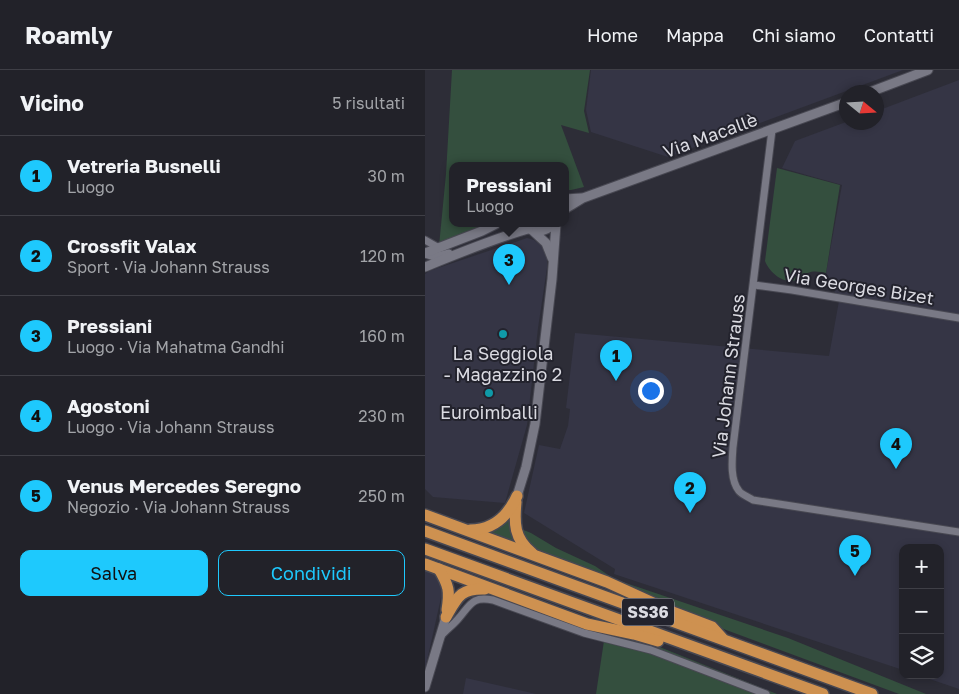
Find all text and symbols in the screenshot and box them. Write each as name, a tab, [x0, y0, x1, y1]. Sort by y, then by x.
text: Roamly	[25, 20, 113, 49]
text: Home	[587, 24, 638, 46]
text: Mappa	[666, 24, 724, 46]
text: Chi siamo	[752, 24, 836, 46]
text: Contatti	[864, 24, 934, 46]
north arrow	[839, 85, 884, 130]
text: Vicino	[20, 90, 84, 116]
text: 5 risultati	[332, 93, 405, 113]
street label: Via Macallè	[660, 108, 760, 162]
text: Vetreria Busnelli	[67, 154, 221, 177]
popup	[449, 162, 569, 227]
text: 1	[32, 166, 40, 186]
text: 30 m	[368, 166, 405, 186]
text: Pressiani	[466, 173, 552, 196]
text: Luogo	[67, 177, 115, 197]
text: Luogo	[466, 196, 514, 216]
text: Crossfit Valax	[67, 234, 196, 257]
pin: 3	[493, 244, 525, 285]
text: 2	[31, 246, 41, 266]
text: 120 m	[360, 246, 405, 266]
text: Sport · Via Johann Strauss	[67, 257, 270, 277]
street label: Via Georges Bizet	[782, 263, 936, 309]
street label: Via Johann Strauss	[707, 292, 749, 460]
text: Pressiani	[67, 314, 152, 337]
text: 3	[31, 326, 41, 346]
text: 160 m	[359, 326, 405, 346]
marker: La Seggiola - Magazzino 2	[497, 328, 509, 340]
text: Luogo · Via Mahatma Gandhi	[67, 337, 285, 357]
pin: 1	[600, 340, 632, 381]
place label: La Seggiola - Magazzino 2	[444, 342, 562, 385]
your location	[638, 378, 664, 404]
marker: Euroimballi	[483, 387, 495, 399]
text: Agostoni	[67, 394, 150, 417]
place label: Euroimballi	[440, 401, 538, 423]
text: 4	[31, 406, 41, 426]
text: 230 m	[358, 406, 405, 426]
text: Luogo · Via Johann Strauss	[67, 417, 275, 437]
pin: 4	[880, 428, 912, 469]
pin: 2	[674, 472, 706, 513]
text: Venus Mercedes Seregno	[67, 474, 301, 497]
text: 5	[31, 486, 41, 506]
text: 250 m	[358, 486, 405, 506]
text: Negozio · Via Johann Strauss	[67, 497, 290, 517]
pin: 5	[839, 535, 871, 576]
map controls	[899, 544, 944, 679]
button: +	[899, 544, 944, 589]
button: Salva	[20, 550, 208, 596]
button: Condividi	[218, 550, 405, 596]
button: −	[899, 589, 944, 634]
road number: SS36	[622, 598, 674, 626]
button: layers	[899, 634, 944, 679]

